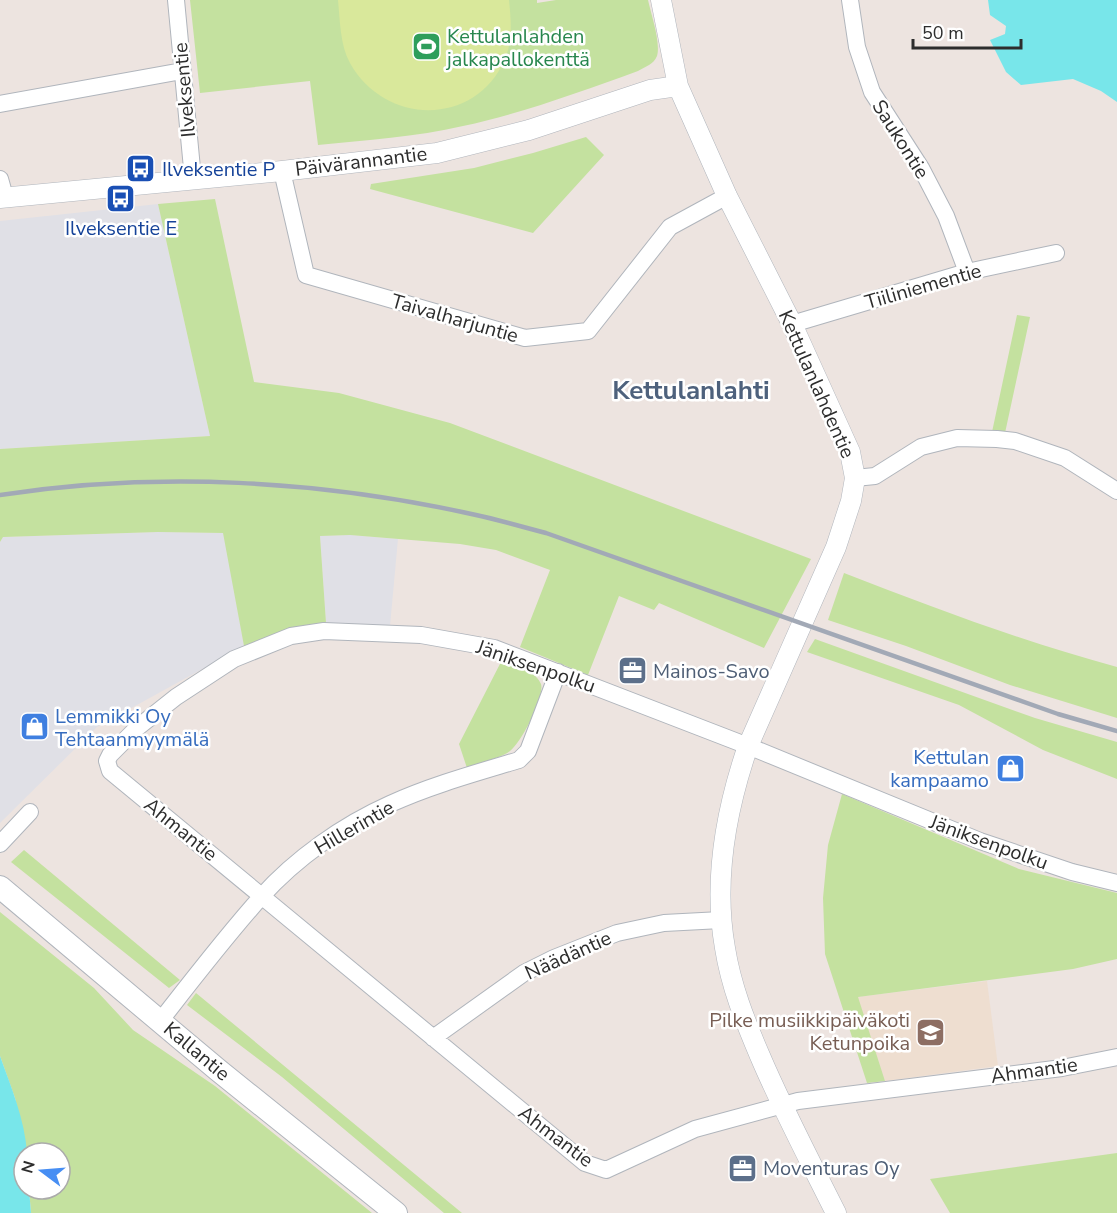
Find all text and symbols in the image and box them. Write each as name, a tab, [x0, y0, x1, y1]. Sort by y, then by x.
scale bar	[913, 12, 1021, 50]
text: 50 m	[922, 21, 964, 45]
place label: Kettulanlahden jalkapallokenttä	[445, 23, 590, 73]
sports icon: Kettulanlahden jalkapallokenttä	[410, 31, 442, 63]
street label: Ilveksentie	[167, 41, 202, 139]
street label: Saukontie	[866, 95, 936, 184]
street label: Päivärannantie	[294, 140, 429, 183]
bus stop icon: Ilveksentie P	[125, 153, 157, 185]
place label: Ilveksentie P	[162, 156, 275, 183]
bus stop icon: Ilveksentie E	[105, 182, 137, 214]
place label: Ilveksentie E	[65, 215, 177, 242]
street label: Tiiliniementie	[862, 257, 984, 316]
street label: Taivalharjuntie	[388, 287, 522, 350]
street label: Kettulanlahdentie	[772, 306, 861, 463]
district label: Kettulanlahti	[612, 373, 770, 408]
street label: Jäniksenpolku	[472, 633, 599, 699]
office icon: Mainos-Savo	[616, 655, 648, 687]
place label: Mainos-Savo	[653, 658, 770, 685]
place label: Lemmikki Oy Tehtaanmyymälä	[55, 703, 209, 753]
shop icon: Lemmikki Oy Tehtaanmyymälä	[18, 711, 50, 743]
place label: Kettulan kampaamo	[890, 744, 989, 794]
shop icon: Kettulan kampaamo	[994, 753, 1026, 785]
street label: Ahmantie	[138, 791, 223, 867]
street label: Hillerintie	[310, 794, 399, 861]
street label: Jäniksenpolku	[925, 808, 1052, 876]
street label: Näädäntie	[521, 924, 616, 986]
place label: Pilke musiikkipäiväkoti Ketunpoika	[709, 1007, 910, 1057]
street label: Kallantie	[158, 1016, 236, 1087]
school or university icon: Pilke musiikkipäiväkoti Ketunpoika	[915, 1016, 947, 1048]
street label: Ahmantie	[989, 1051, 1079, 1090]
street label: Ahmantie	[513, 1099, 599, 1173]
north arrow	[12, 1141, 72, 1201]
office icon: Moventuras Oy	[726, 1152, 758, 1184]
place label: Moventuras Oy	[763, 1155, 900, 1182]
text: N	[16, 1158, 41, 1176]

